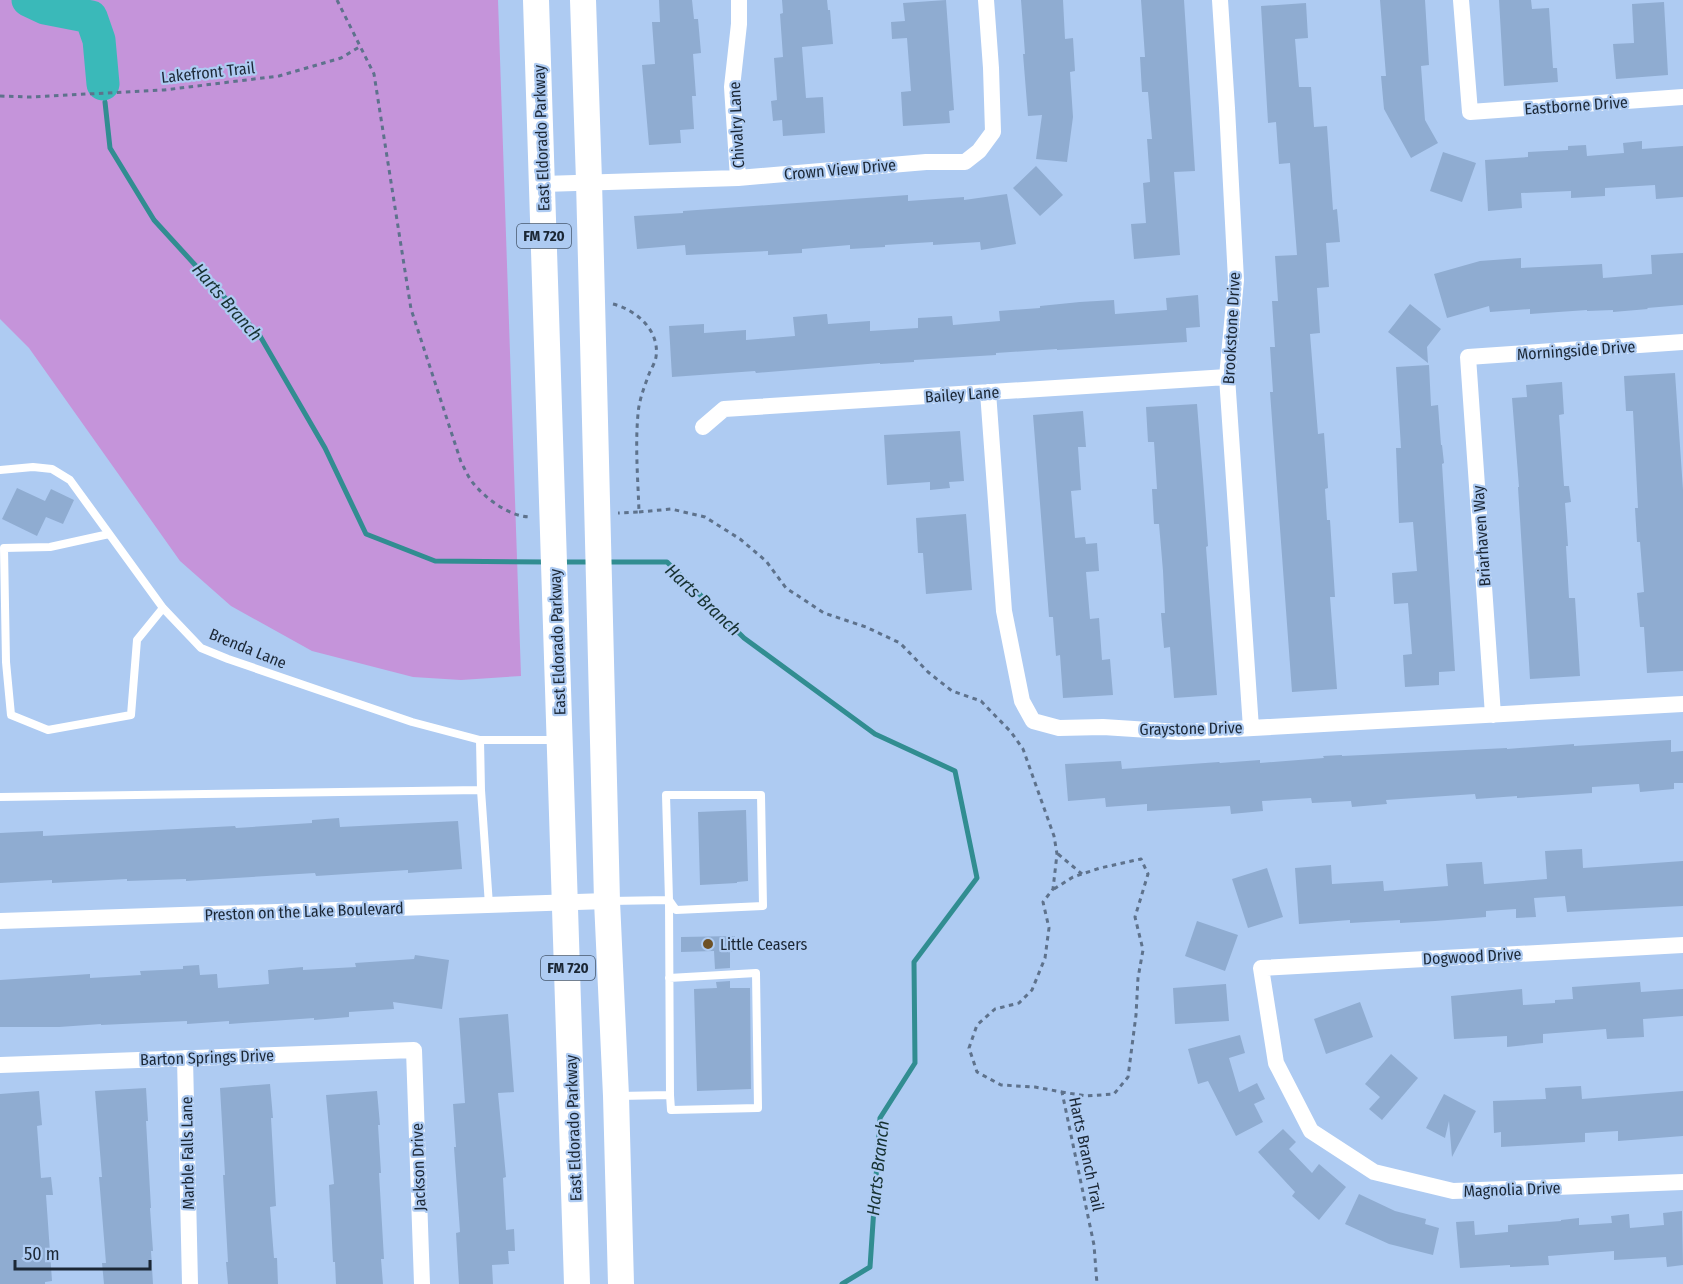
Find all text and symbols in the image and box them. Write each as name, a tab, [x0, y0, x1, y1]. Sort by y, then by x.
street label: Lakefront Trail	[160, 58, 256, 87]
street label: East Eldorado Parkway	[529, 64, 554, 212]
street label: Chivalry Lane	[725, 81, 748, 169]
street label: Eastborne Drive	[1524, 92, 1628, 119]
street label: Crown View Drive	[783, 155, 897, 184]
road number: FM 720	[517, 224, 571, 248]
water label: Harts Branch	[187, 259, 267, 345]
street label: Brookstone Drive	[1219, 271, 1244, 385]
street label: Morningside Drive	[1516, 337, 1636, 364]
street label: Bailey Lane	[924, 382, 1000, 407]
street label: Briarhaven Way	[1468, 484, 1495, 587]
water label: Harts Branch	[661, 559, 745, 641]
street label: East Eldorado Parkway	[545, 568, 570, 716]
street label: Brenda Lane	[206, 624, 289, 673]
street label: Graystone Drive	[1139, 718, 1243, 739]
street label: Preston on the Lake Boulevard	[204, 899, 404, 924]
place label: Little Ceasers	[720, 935, 808, 954]
marker: Little Ceasers	[701, 937, 715, 951]
street label: Dogwood Drive	[1422, 944, 1522, 969]
road number: FM 720	[541, 956, 595, 980]
street label: Barton Springs Drive	[140, 1046, 274, 1069]
street label: East Eldorado Parkway	[561, 1054, 586, 1202]
street label: Harts Branch Trail	[1065, 1095, 1108, 1213]
street label: Marble Falls Lane	[177, 1096, 198, 1210]
water label: Harts Branch	[862, 1119, 894, 1217]
street label: Jackson Drive	[407, 1123, 430, 1211]
street label: Magnolia Drive	[1463, 1178, 1561, 1201]
scale bar	[15, 1233, 150, 1271]
text: 50 m	[24, 1243, 60, 1265]

